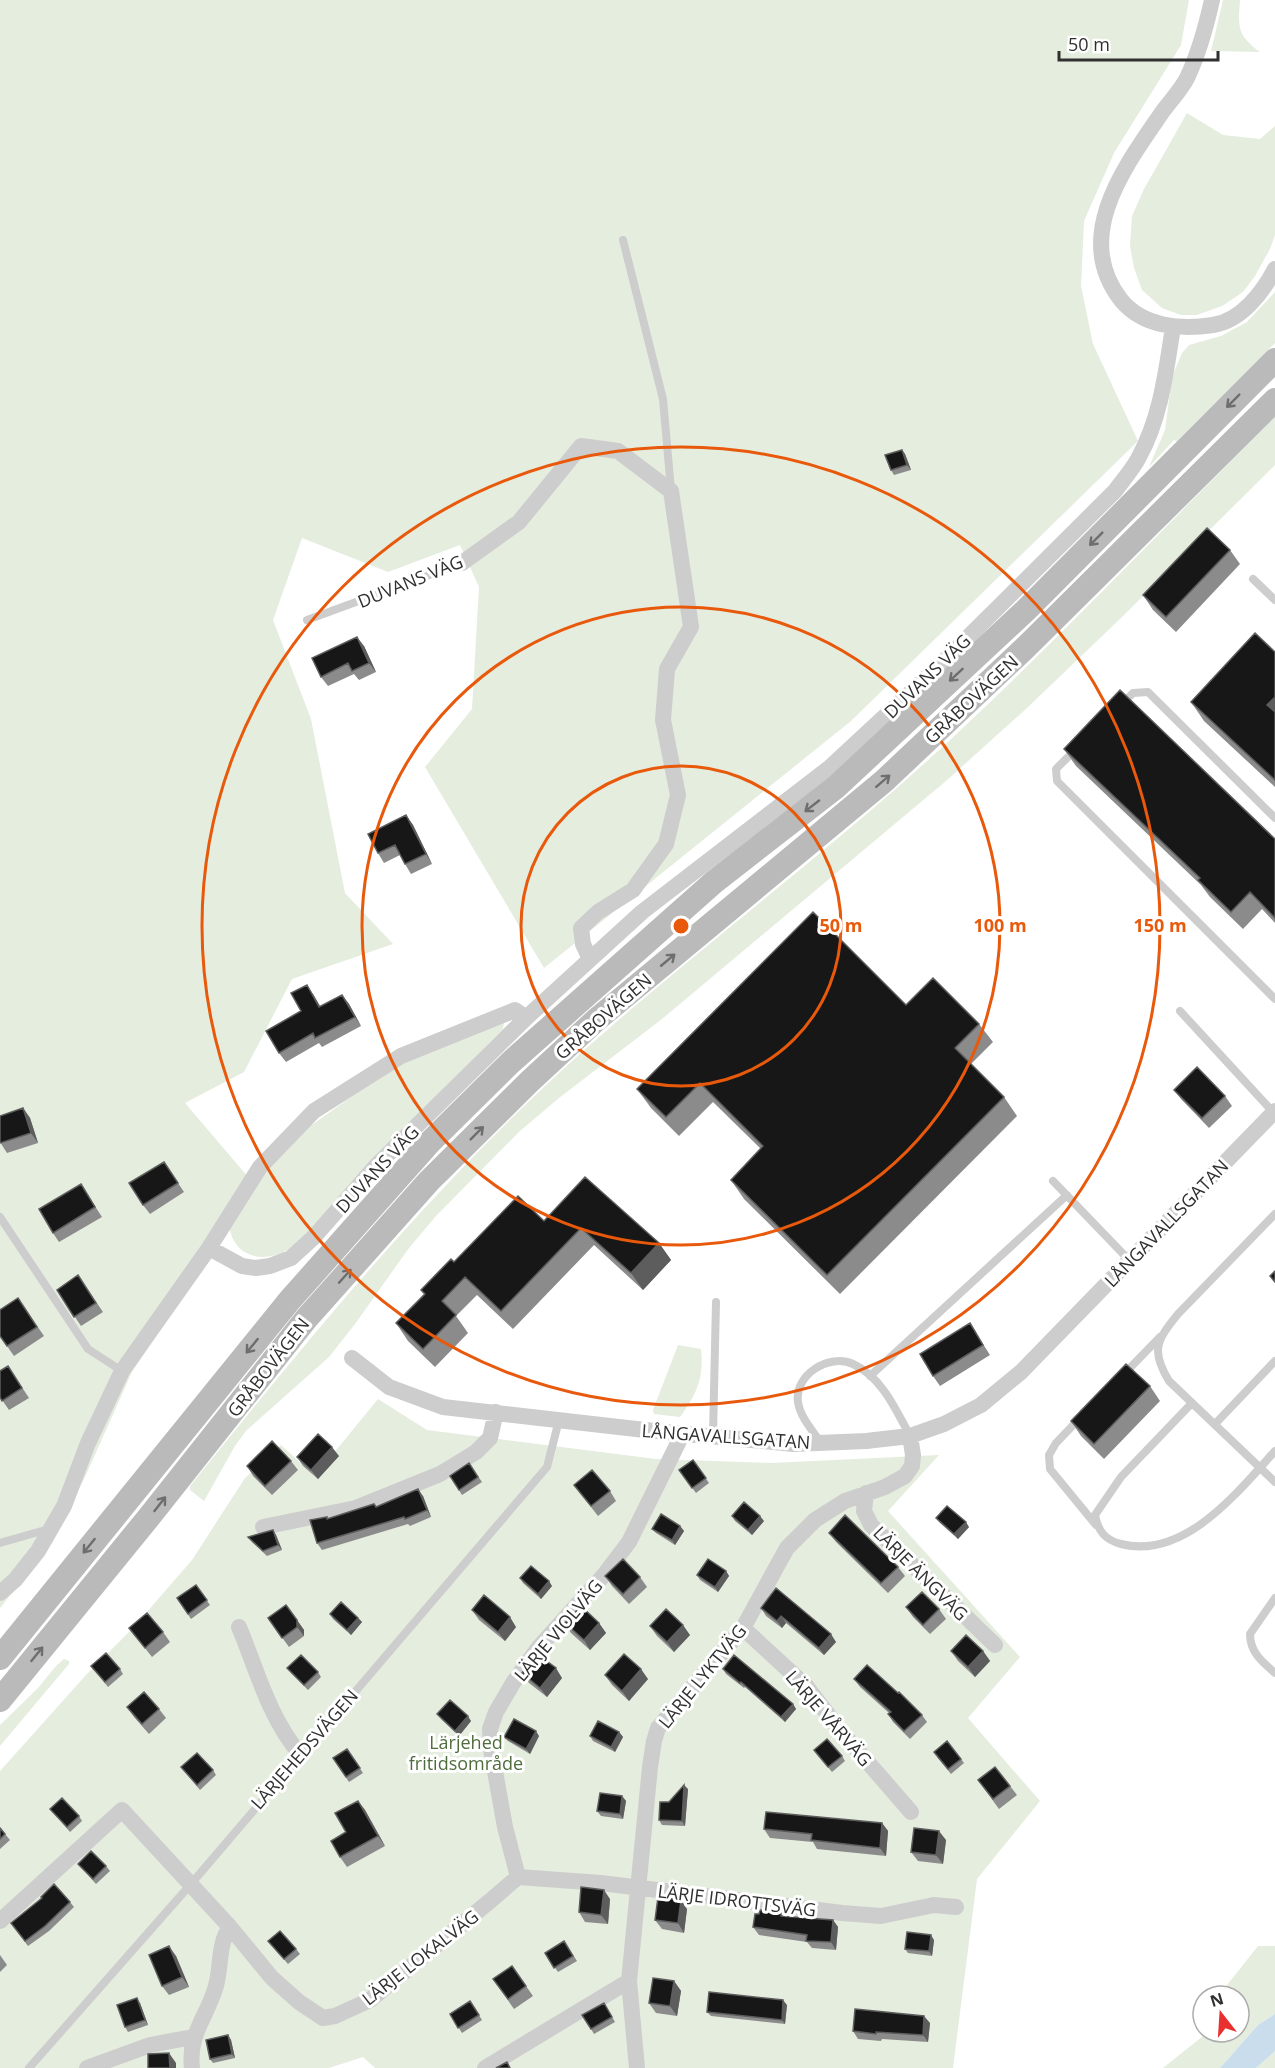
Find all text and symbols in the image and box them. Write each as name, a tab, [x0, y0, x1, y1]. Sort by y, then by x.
scale bar	[1059, 24, 1218, 62]
text: 50 m	[1068, 32, 1110, 56]
one-way arrow	[1226, 394, 1241, 408]
one-way arrow	[1088, 532, 1103, 547]
street label: DUVANS VÄG	[354, 549, 466, 613]
street label: DUVANS VÄG	[879, 629, 975, 723]
street label: GRÅBOVÄGEN	[919, 649, 1023, 749]
one-way arrow	[949, 668, 964, 682]
one-way arrow	[875, 775, 891, 788]
one-way arrow	[804, 800, 820, 813]
text: 50 m	[820, 913, 862, 937]
text: 100 m	[973, 913, 1027, 937]
text: 150 m	[1133, 913, 1187, 937]
centre of rings	[671, 916, 691, 936]
one-way arrow	[660, 953, 675, 967]
street label: GRÅBOVÄGEN	[550, 968, 656, 1064]
street label: DUVANS VÄG	[330, 1120, 424, 1218]
one-way arrow	[470, 1126, 485, 1141]
street label: LÅNGAVALLSGATAN	[1099, 1154, 1233, 1292]
one-way arrow	[338, 1269, 352, 1284]
street label: GRÅBOVÄGEN	[222, 1312, 314, 1422]
one-way arrow	[245, 1338, 258, 1354]
street label: LÅNGAVALLSGATAN	[641, 1418, 811, 1454]
one-way arrow	[154, 1496, 167, 1512]
street label: LÄRJE ÄNGVÄG	[868, 1520, 974, 1626]
one-way arrow	[83, 1538, 96, 1554]
street label: LÄRJE VIOLVÄG	[508, 1574, 608, 1686]
street label: LÄRJE LYKTVÄG	[653, 1619, 751, 1733]
one-way arrow	[30, 1647, 43, 1663]
street label: LÄRJE VÅRVÄG	[781, 1665, 877, 1771]
street label: LÄRJEHEDSVÄGEN	[245, 1684, 363, 1814]
park label: Lärjehed fritidsområde	[409, 1730, 523, 1775]
street label: LÄRJE IDROTTSVÄG	[656, 1878, 818, 1922]
street label: LÄRJE LOKALVÄG	[357, 1904, 483, 2010]
north arrow	[1191, 1984, 1251, 2044]
text: N	[1207, 1987, 1226, 2012]

